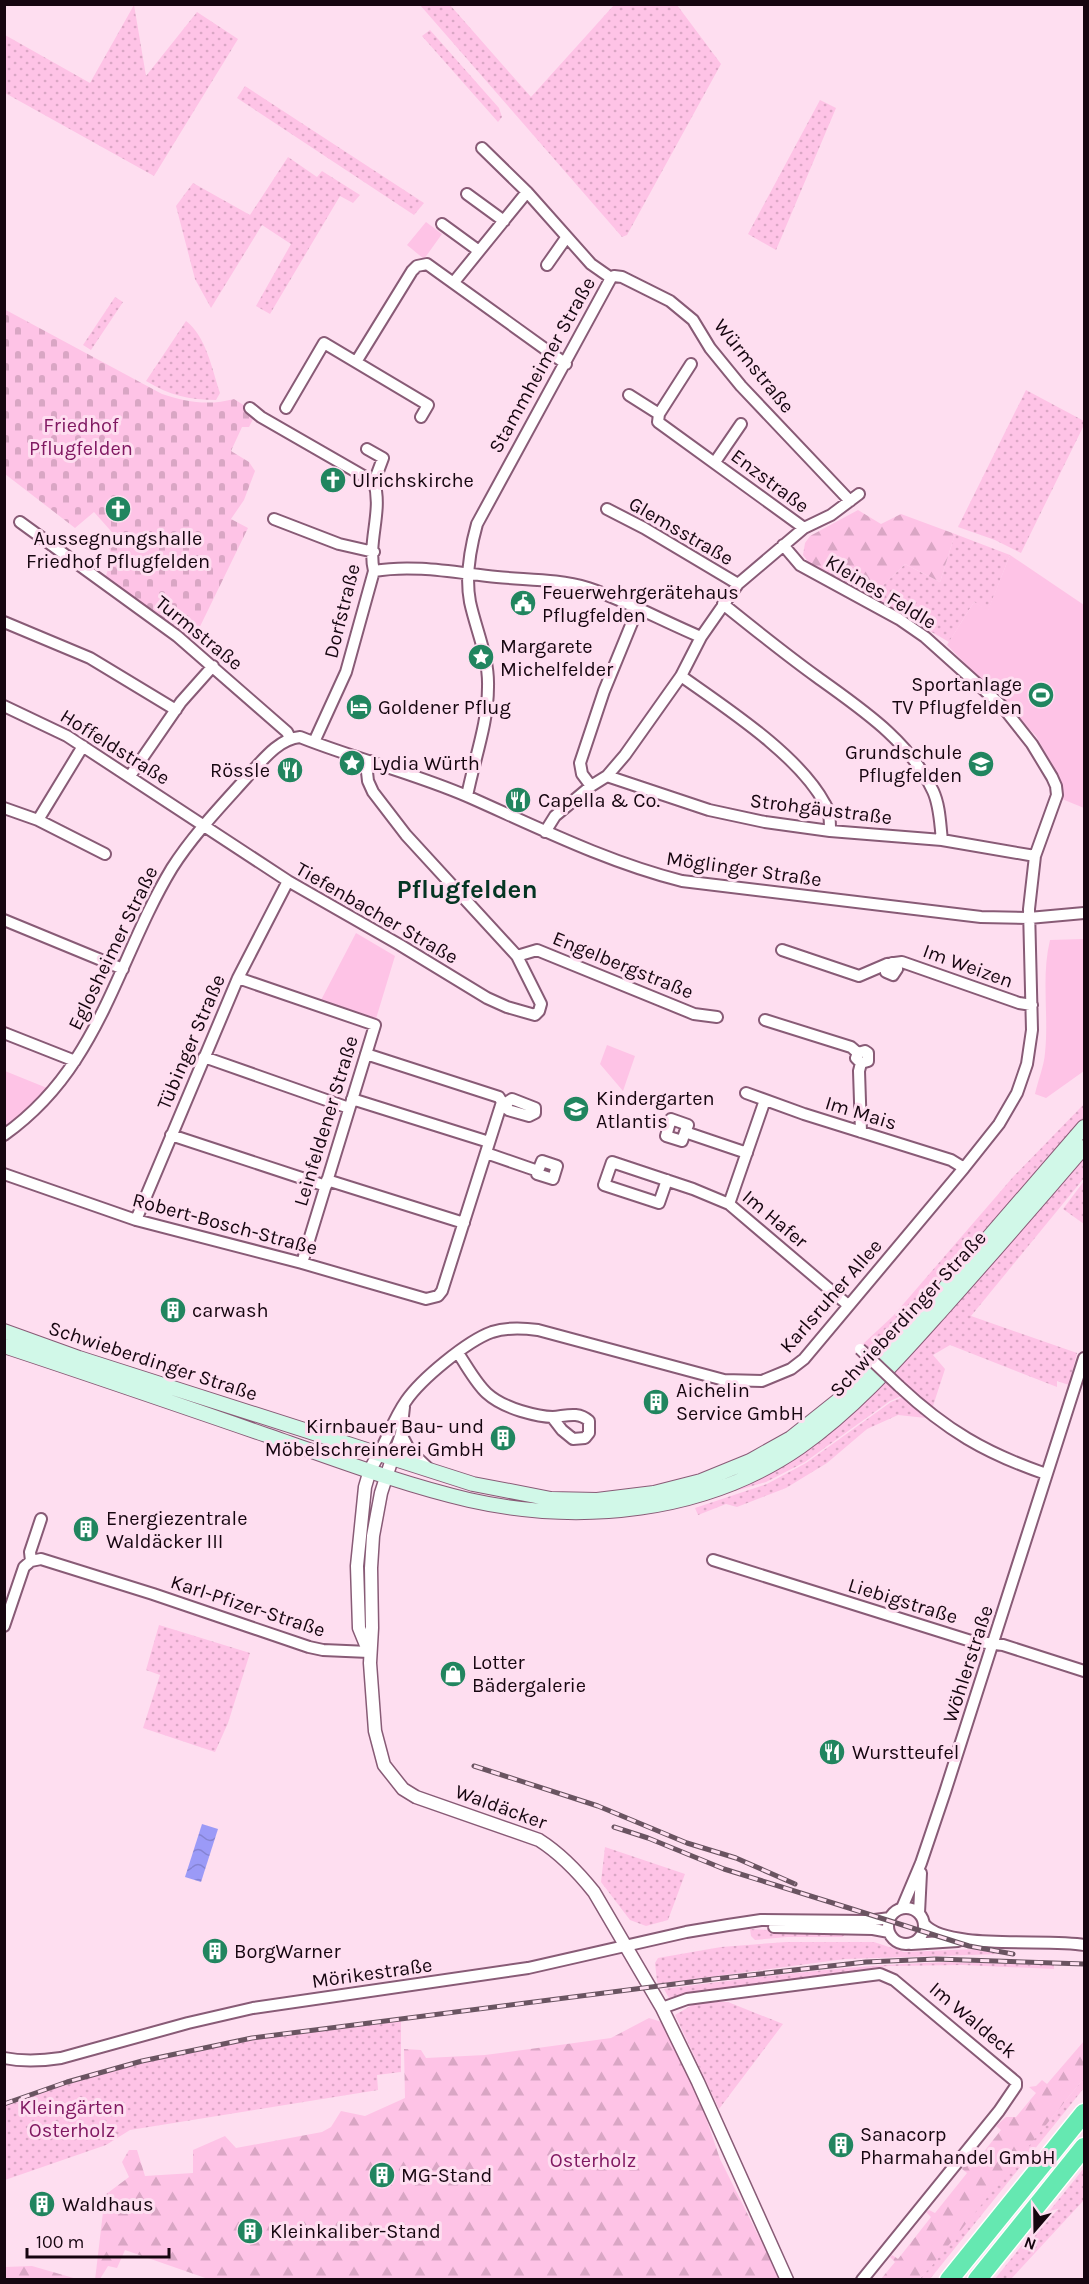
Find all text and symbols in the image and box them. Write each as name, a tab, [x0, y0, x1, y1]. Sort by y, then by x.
street label: Stammheimer Straße	[484, 273, 600, 457]
street label: Würmstraße	[709, 314, 799, 418]
park label: Friedhof Pflugfelden	[29, 414, 133, 460]
street label: Enzstraße	[726, 444, 814, 518]
church icon: Ulrichskirche	[318, 465, 348, 495]
place label: Ulrichskirche	[352, 469, 474, 492]
street label: Glemsstraße	[625, 492, 737, 570]
church icon: Aussegnungshalle Friedhof Pflugfelden	[103, 494, 133, 524]
place label: Aussegnungshalle Friedhof Pflugfelden	[26, 527, 210, 573]
street label: Kleines Feldle	[821, 550, 941, 634]
street label: Dorfstraße	[319, 561, 365, 661]
place label: Feuerwehrgerätehaus Pflugfelden	[542, 581, 739, 627]
public building icon: Feuerwehrgerätehaus Pflugfelden	[508, 588, 538, 618]
street label: Turmstraße	[151, 591, 247, 675]
place label: Margarete Michelfelder	[500, 635, 614, 681]
place icon: Margarete Michelfelder	[466, 642, 496, 672]
place label: Sportanlage TV Pflugfelden	[892, 673, 1022, 719]
sports icon: Sportanlage TV Pflugfelden	[1026, 680, 1056, 710]
hotel icon: Goldener Pflug	[344, 692, 374, 722]
place label: Goldener Pflug	[378, 696, 511, 719]
street label: Hoffeldstraße	[56, 704, 174, 790]
place label: Grundschule Pflugfelden	[845, 741, 962, 787]
place icon: Lydia Würth	[337, 748, 367, 778]
school or university icon: Grundschule Pflugfelden	[966, 749, 996, 779]
place label: Lydia Würth	[372, 752, 480, 775]
restaurant icon: Rössle	[275, 755, 305, 785]
place label: Rössle	[210, 759, 270, 782]
restaurant icon: Capella & Co.	[503, 785, 533, 815]
place label: Capella & Co.	[538, 789, 660, 812]
street label: Strohgäustraße	[749, 789, 893, 829]
street label: Möglinger Straße	[665, 847, 823, 891]
street label: Tiefenbacher Straße	[292, 857, 462, 969]
street label: Eglosheimer Straße	[63, 862, 163, 1034]
district label: Pflugfelden	[396, 874, 538, 905]
street label: Engelbergstraße	[549, 926, 697, 1004]
street label: Im Weizen	[920, 939, 1016, 993]
street label: Tübinger Straße	[152, 971, 230, 1113]
street label: Leinfeldener Straße	[289, 1033, 363, 1209]
place label: Kindergarten Atlantis	[596, 1087, 715, 1133]
street label: Im Mais	[823, 1091, 899, 1135]
school or university icon: Kindergarten Atlantis	[561, 1094, 591, 1124]
street label: Im Hafer	[738, 1185, 813, 1253]
street label: Robert-Bosch-Straße	[130, 1188, 320, 1260]
street label: Schwieberdinger Straße	[825, 1226, 991, 1402]
street label: Karlsruher Allee	[775, 1234, 887, 1358]
building icon: carwash	[158, 1295, 188, 1325]
place label: carwash	[192, 1299, 269, 1322]
street label: Schwieberdinger Straße	[46, 1316, 260, 1406]
place label: Aichelin Service GmbH	[676, 1379, 804, 1425]
building icon: Aichelin Service GmbH	[641, 1387, 671, 1417]
place label: Kirnbauer Bau- und Möbelschreinerei GmbH	[265, 1415, 484, 1461]
building icon: Kirnbauer Bau- und Möbelschreinerei GmbH	[488, 1423, 518, 1453]
place label: Energiezentrale Waldäcker III	[106, 1507, 247, 1553]
building icon: Energiezentrale Waldäcker III	[71, 1514, 101, 1544]
street label: Karl-Pfizer-Straße	[168, 1570, 328, 1642]
street label: Liebigstraße	[845, 1573, 961, 1629]
street label: Wöhlerstraße	[938, 1602, 998, 1726]
place label: Lotter Bädergalerie	[472, 1651, 586, 1697]
shop icon: Lotter Bädergalerie	[438, 1659, 468, 1689]
restaurant icon: Wurstteufel	[817, 1737, 847, 1767]
place label: Wurstteufel	[852, 1741, 959, 1764]
street label: Waldäcker	[452, 1780, 551, 1834]
building icon: BorgWarner	[200, 1936, 230, 1966]
place label: BorgWarner	[234, 1940, 341, 1963]
street label: Mörikestraße	[310, 1953, 434, 1993]
street label: Im Waldeck	[925, 1977, 1021, 2063]
park label: Kleingärten Osterholz	[19, 2096, 125, 2142]
place label: Sanacorp Pharmahandel GmbH	[860, 2123, 1056, 2169]
building icon: Sanacorp Pharmahandel GmbH	[826, 2130, 856, 2160]
park label: Osterholz	[550, 2149, 636, 2172]
building icon: MG-Stand	[367, 2160, 397, 2190]
place label: MG-Stand	[401, 2164, 492, 2187]
building icon: Waldhaus	[27, 2189, 57, 2219]
place label: Waldhaus	[62, 2193, 153, 2216]
north arrow	[1005, 2200, 1065, 2260]
building icon: Kleinkaliber-Stand	[235, 2216, 265, 2246]
place label: Kleinkaliber-Stand	[270, 2220, 441, 2243]
scale bar	[27, 2221, 170, 2259]
text: 100 m	[36, 2231, 84, 2253]
text: N	[1021, 2233, 1039, 2255]

